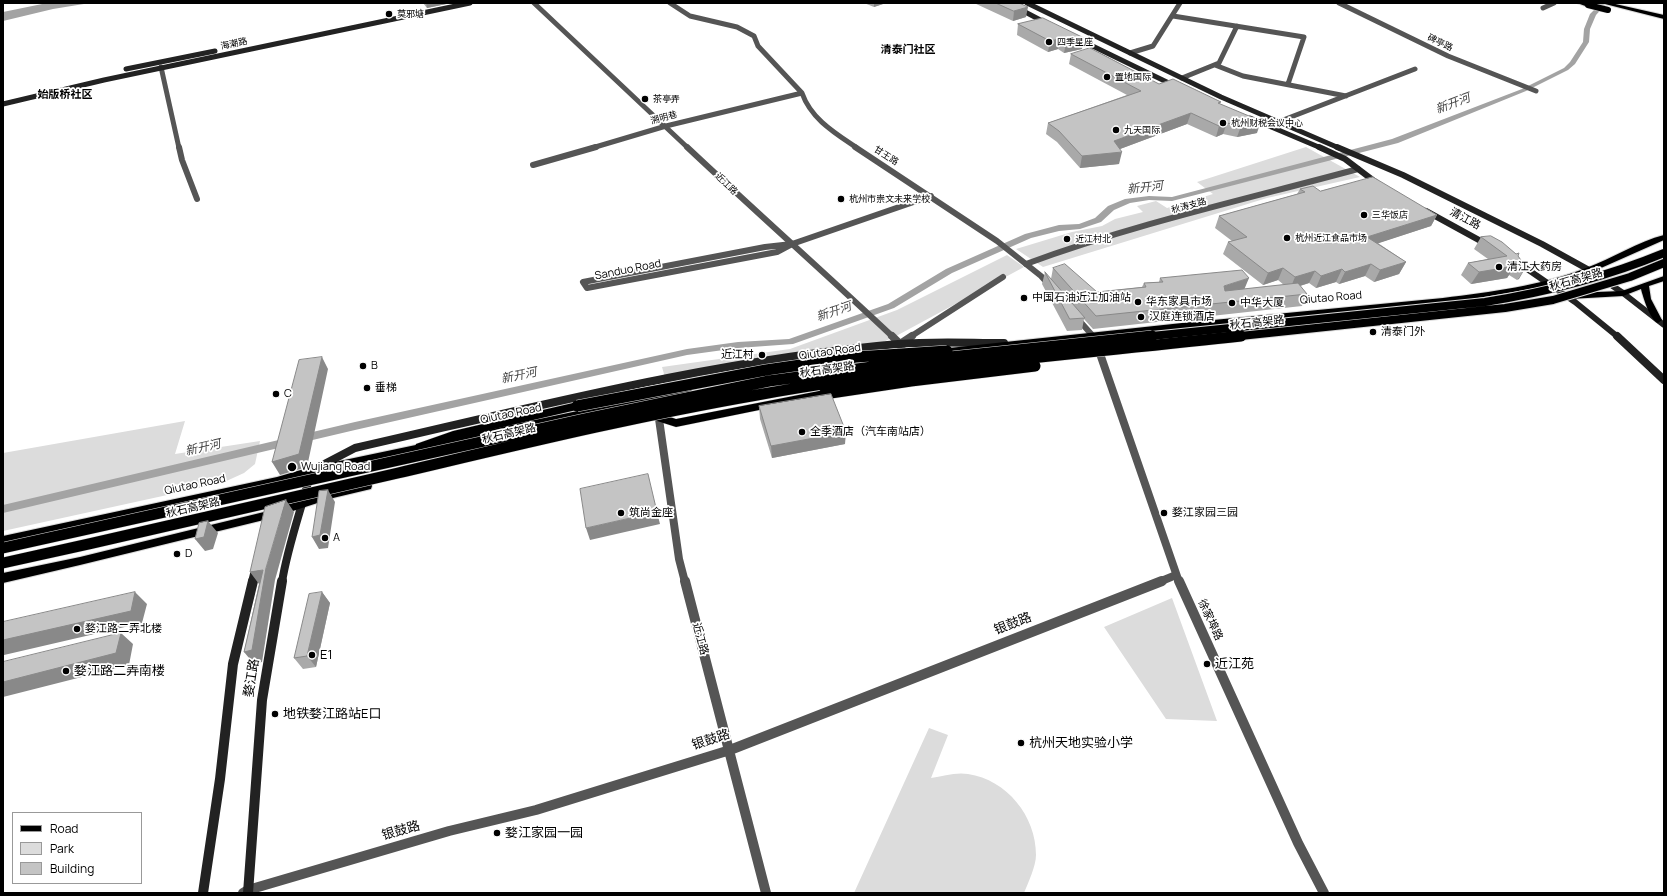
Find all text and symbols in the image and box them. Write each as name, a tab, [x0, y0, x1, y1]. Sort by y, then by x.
marker: 莫邪塘	[384, 9, 394, 19]
place label: 莫邪塘	[397, 9, 424, 19]
street label: 碑亭路	[1425, 32, 1455, 54]
street label: 海潮路	[220, 36, 248, 52]
marker: 四季星座	[1044, 37, 1054, 47]
place label: 四季星座	[1057, 37, 1093, 47]
district label: 清泰门社区	[881, 43, 935, 57]
marker: 置地国际	[1102, 72, 1112, 82]
place label: 置地国际	[1115, 72, 1151, 82]
district label: 始版桥社区	[38, 88, 92, 102]
water label: 新开河	[1434, 91, 1472, 117]
marker: 茶亭弄	[640, 94, 650, 104]
place label: 茶亭弄	[653, 94, 680, 104]
street label: 溯明巷	[650, 109, 678, 127]
marker: 杭州财税会议中心	[1218, 118, 1228, 128]
place label: 杭州财税会议中心	[1231, 118, 1303, 128]
marker: 九天国际	[1111, 125, 1121, 135]
place label: 九天国际	[1124, 125, 1160, 135]
street label: 甘王路	[872, 144, 900, 168]
street label: 近江路	[713, 171, 739, 197]
water label: 新开河	[1126, 179, 1164, 197]
marker: 杭州市崇文未来学校	[836, 194, 846, 204]
place label: 杭州市崇文未来学校	[849, 194, 930, 204]
street label: 秋涛支路	[1170, 196, 1208, 216]
street label: 清江路	[1447, 205, 1483, 233]
marker: 三华饭店	[1359, 210, 1369, 220]
place label: 三华饭店	[1372, 210, 1408, 220]
marker: 杭州近江食品市场	[1282, 233, 1292, 243]
place label: 杭州近江食品市场	[1295, 233, 1367, 243]
marker: 近江村北	[1062, 234, 1072, 244]
place label: 近江村北	[1075, 234, 1111, 244]
street label: Sanduo Road	[594, 257, 662, 283]
place label: 清江大药房	[1507, 260, 1562, 274]
marker: 清江大药房	[1494, 262, 1504, 272]
street label: 秋石高架路	[1548, 266, 1604, 294]
street label: Qiutao Road	[1299, 289, 1363, 307]
place label: 中国石油近江加油站	[1032, 291, 1131, 305]
marker: 中国石油近江加油站	[1019, 293, 1029, 303]
place label: 华东家具市场	[1146, 295, 1212, 309]
place label: 中华大厦	[1240, 296, 1284, 310]
marker: 华东家具市场	[1133, 297, 1143, 307]
marker: 中华大厦	[1227, 298, 1237, 308]
water label: 新开河	[815, 299, 853, 325]
place label: 汉庭连锁酒店	[1149, 310, 1215, 324]
marker: 汉庭连锁酒店	[1136, 312, 1146, 322]
street label: 秋石高架路	[1229, 314, 1285, 332]
place label: 清泰门外	[1381, 325, 1425, 339]
marker: 清泰门外	[1368, 327, 1378, 337]
street label: Qiutao Road	[798, 341, 862, 363]
place label: 近江村	[721, 348, 754, 362]
marker: 近江村	[757, 350, 767, 360]
place label: B	[371, 359, 378, 373]
street label: 秋石高架路	[799, 360, 855, 380]
marker: B	[358, 361, 368, 371]
water label: 新开河	[500, 365, 538, 387]
place label: 垂梯	[375, 381, 397, 395]
marker: 垂梯	[362, 383, 372, 393]
place label: C	[284, 387, 292, 401]
marker: C	[271, 389, 281, 399]
street label: Qiutao Road	[479, 401, 543, 427]
street label: 秋石高架路	[481, 421, 537, 447]
place label: 全季酒店（汽车南站店）	[810, 425, 931, 439]
marker: 全季酒店（汽车南站店）	[797, 427, 807, 437]
water label: 新开河	[184, 437, 222, 459]
place label: Wujiang Road	[301, 460, 370, 474]
marker: Wujiang Road	[286, 461, 298, 473]
street label: Qiutao Road	[163, 472, 227, 498]
street label: 秋石高架路	[165, 495, 221, 521]
place label: 筑尚金座	[629, 506, 673, 520]
place label: 婺江家园三园	[1172, 506, 1238, 520]
marker: 筑尚金座	[616, 508, 626, 518]
marker: 婺江家园三园	[1159, 508, 1169, 518]
place label: A	[333, 531, 340, 545]
marker: A	[320, 533, 330, 543]
place label: D	[185, 547, 192, 561]
marker: D	[172, 549, 182, 559]
street label: 徐家埠路	[1195, 597, 1225, 643]
street label: 银鼓路	[992, 610, 1034, 638]
street label: 近江路	[689, 621, 711, 657]
place label: 婺江路二弄北楼	[85, 622, 162, 636]
marker: 婺江路二弄北楼	[72, 624, 82, 634]
place label: E1	[320, 647, 332, 663]
marker: E1	[307, 650, 317, 660]
place label: 近江苑	[1215, 656, 1254, 672]
street label: 婺江路	[241, 658, 263, 698]
marker: 近江苑	[1202, 659, 1212, 669]
place label: 婺江路二弄南楼	[74, 663, 165, 679]
marker: 婺江路二弄南楼	[61, 666, 71, 676]
place label: 地铁婺江路站E口	[283, 706, 381, 722]
marker: 地铁婺江路站E口	[270, 709, 280, 719]
street label: 银鼓路	[690, 727, 732, 753]
place label: 杭州天地实验小学	[1029, 735, 1133, 751]
marker: 杭州天地实验小学	[1016, 738, 1026, 748]
legend	[12, 812, 142, 884]
street label: 银鼓路	[380, 818, 422, 844]
text: Road	[50, 820, 78, 837]
place label: 婺江家园一园	[505, 825, 583, 841]
marker: 婺江家园一园	[492, 828, 502, 838]
text: Park	[50, 840, 74, 857]
text: Building	[50, 860, 94, 877]

